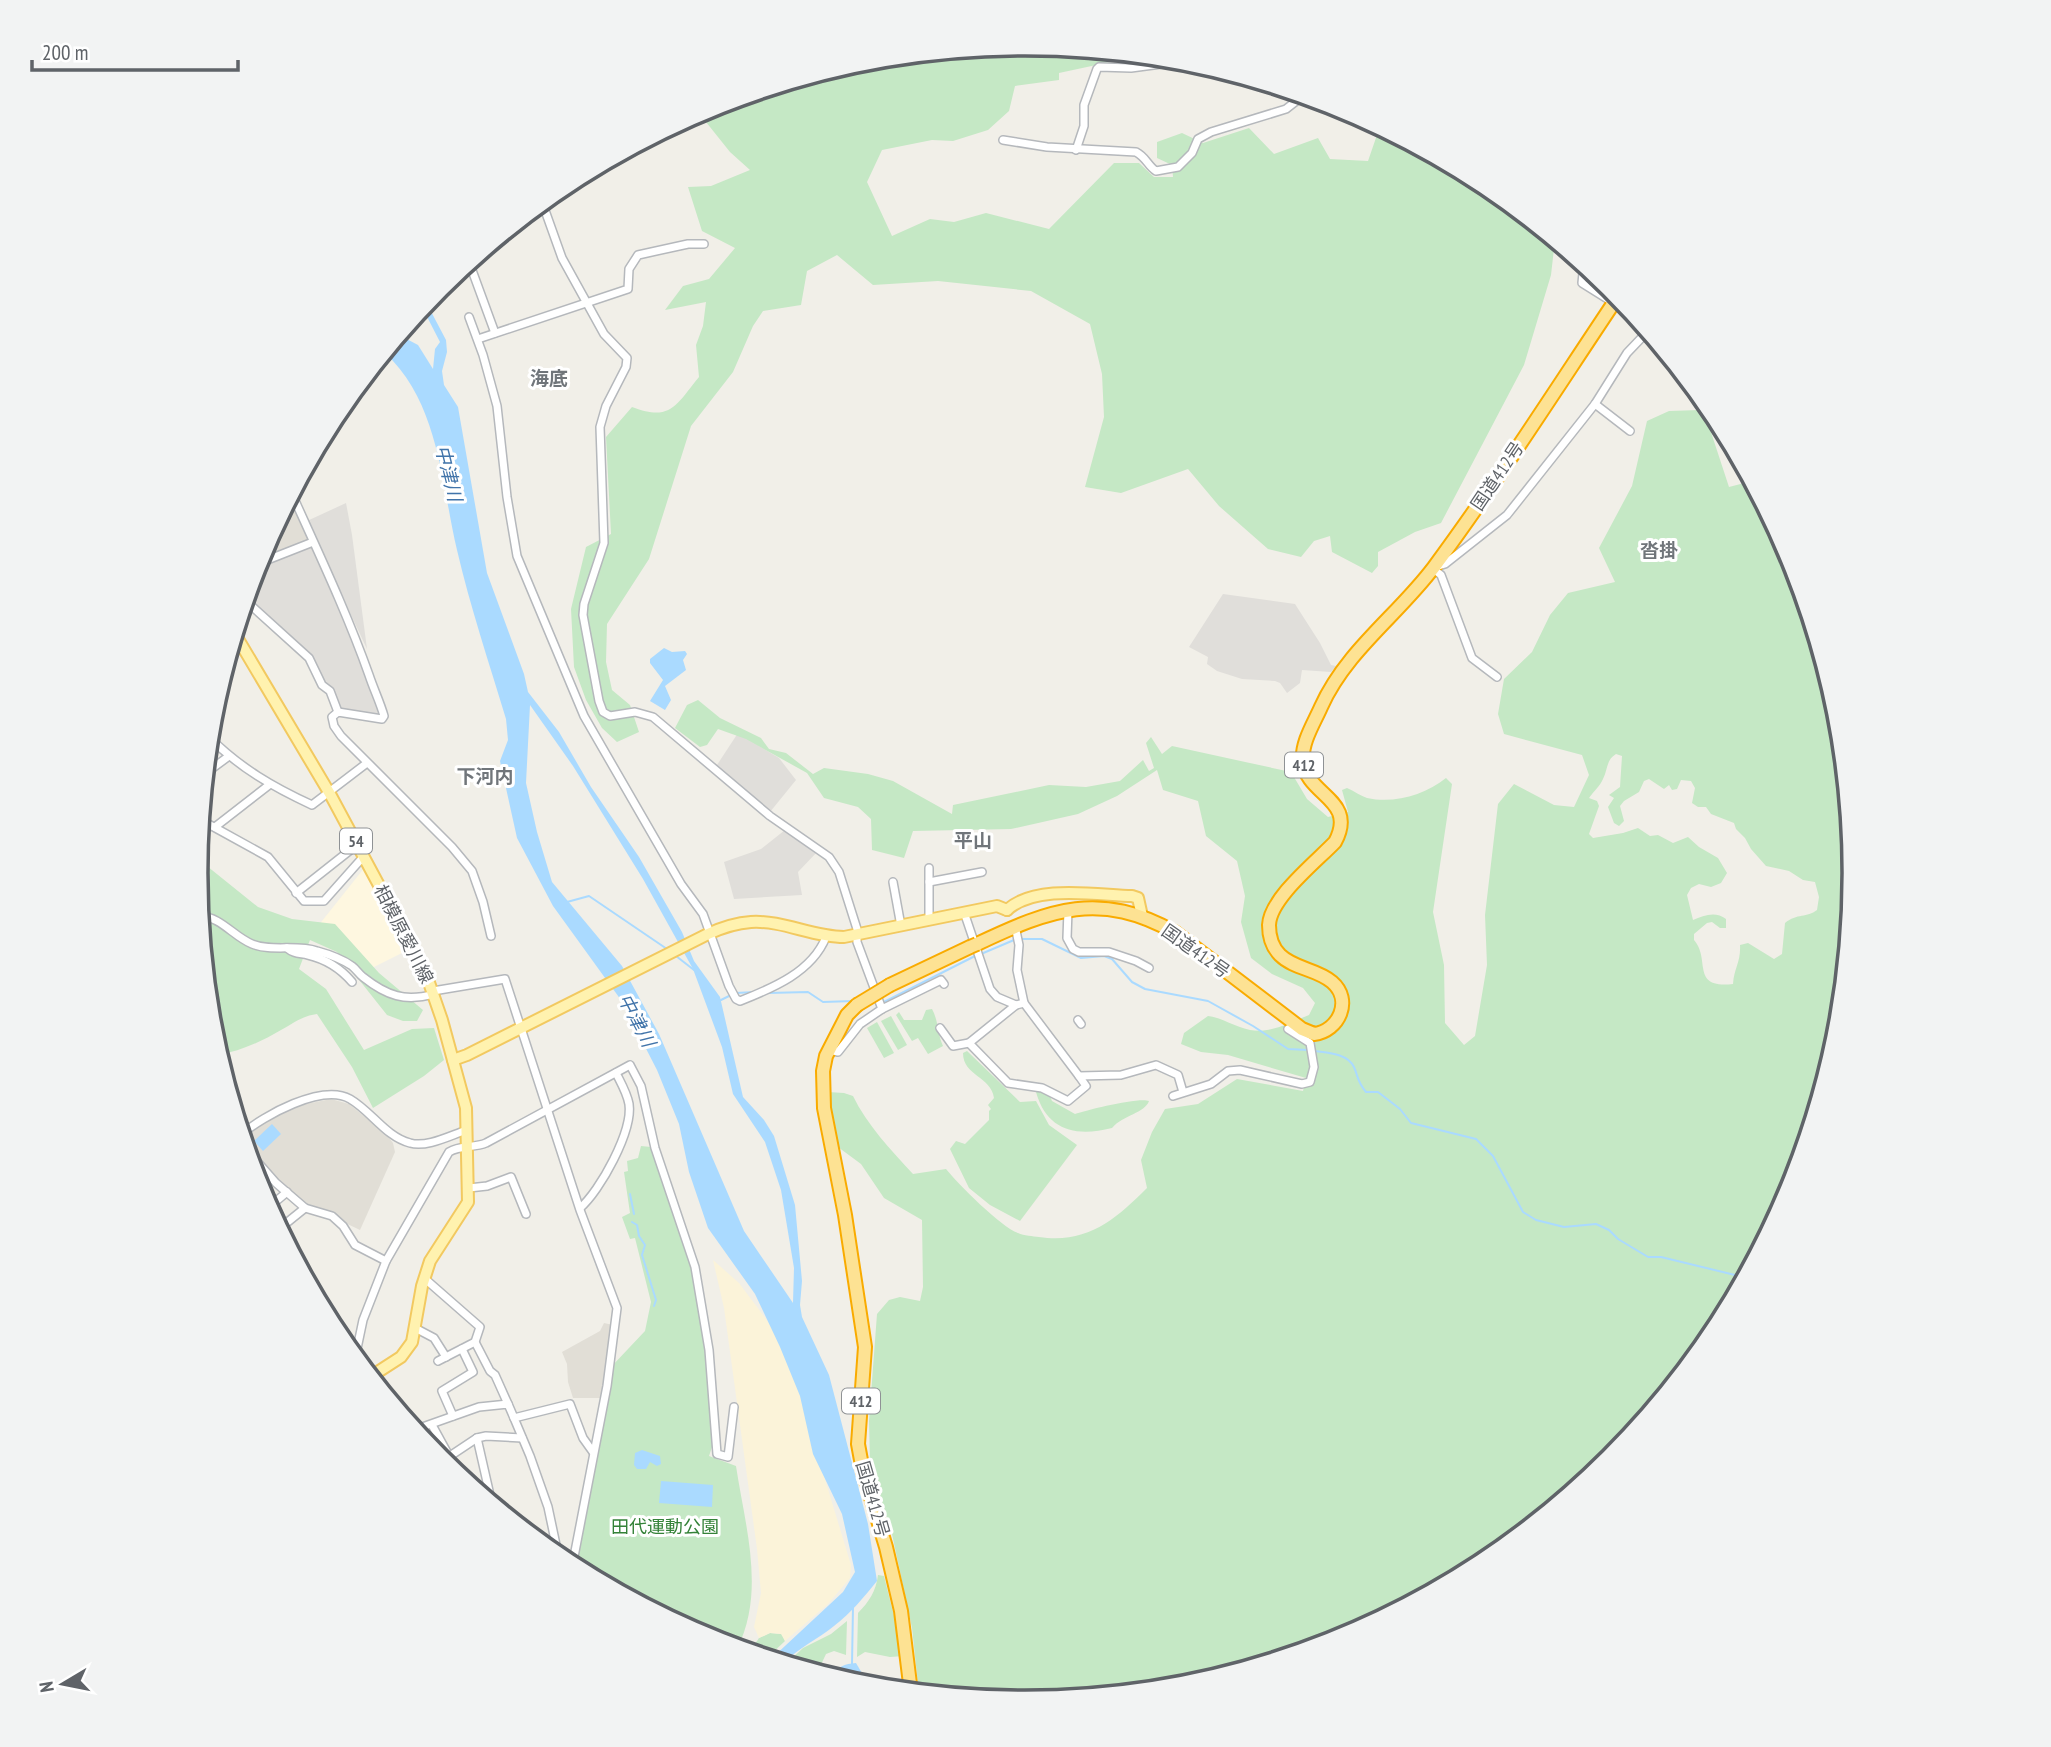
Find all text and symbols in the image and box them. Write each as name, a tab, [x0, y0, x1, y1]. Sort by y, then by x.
scale bar	[32, 28, 238, 72]
text: 200 m	[42, 39, 88, 66]
district label: 海底	[530, 366, 568, 390]
street label: 国道412号	[1466, 437, 1528, 515]
water label: 中津川	[430, 442, 468, 505]
district label: 沓掛	[1640, 538, 1678, 562]
road number: 412	[1285, 752, 1323, 778]
district label: 下河内	[456, 764, 514, 788]
road number: 54	[340, 828, 372, 854]
district label: 平山	[954, 828, 992, 852]
street label: 相模原愛川線	[369, 881, 439, 987]
street label: 国道412号	[1157, 919, 1235, 983]
water label: 中津川	[613, 989, 662, 1053]
road number: 412	[842, 1388, 880, 1414]
street label: 国道412号	[851, 1458, 895, 1540]
park label: 田代運動公園	[611, 1515, 719, 1538]
north arrow	[28, 1649, 98, 1719]
text: N	[34, 1680, 59, 1694]

